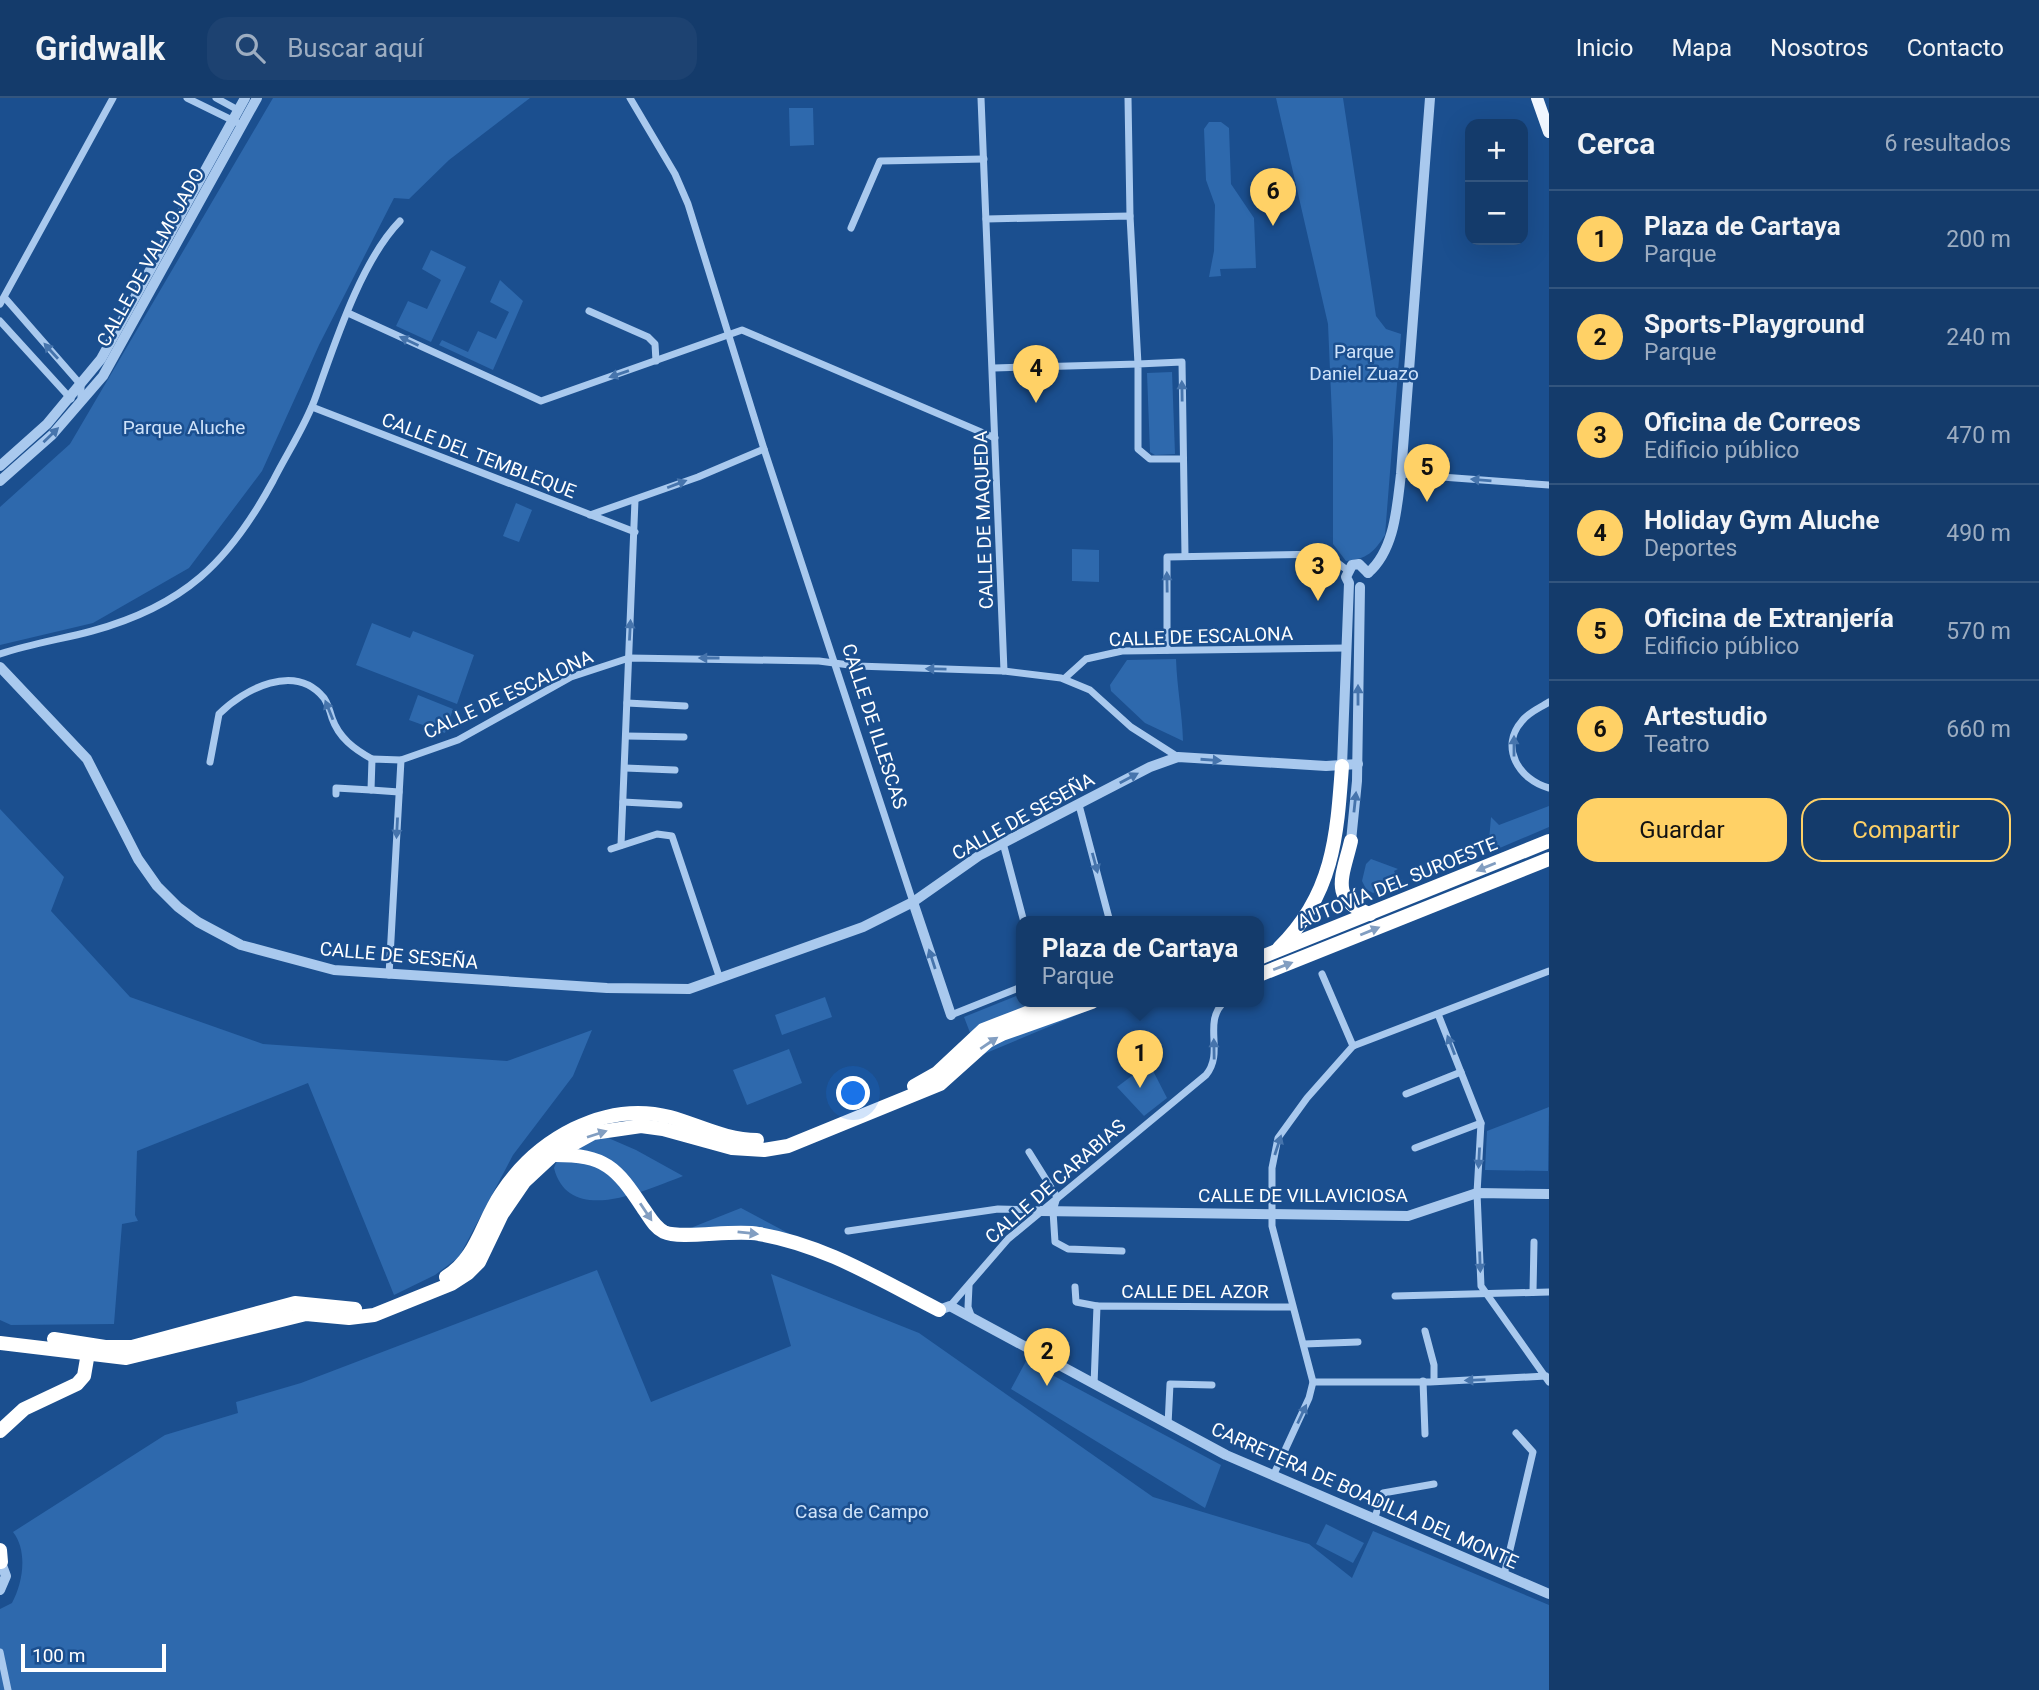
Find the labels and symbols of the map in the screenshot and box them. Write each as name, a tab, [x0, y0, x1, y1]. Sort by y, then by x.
street label: CALLE DE VALMOJADO	[92, 164, 209, 351]
pin: 6	[1250, 168, 1296, 226]
one-way arrow	[399, 335, 419, 346]
park label: Parque Daniel Zuazo	[1309, 340, 1419, 385]
one-way arrow	[43, 342, 59, 360]
pin: 4	[1013, 345, 1059, 403]
one-way arrow	[609, 369, 630, 380]
one-way arrow	[1176, 379, 1188, 401]
street label: CALLE DEL TEMBLEQUE	[378, 408, 579, 503]
park label: Parque Aluche	[123, 416, 245, 439]
one-way arrow	[42, 427, 59, 444]
street label: CALLE DE MAQUEDA	[969, 430, 998, 610]
pin: 5	[1404, 444, 1450, 502]
one-way arrow	[1470, 474, 1492, 485]
one-way arrow	[666, 479, 687, 490]
pin: 3	[1295, 543, 1341, 601]
one-way arrow	[1161, 570, 1173, 592]
one-way arrow	[625, 619, 636, 641]
street label: CALLE DE ESCALONA	[1108, 622, 1294, 651]
street label: CALLE DE ILLESCAS	[837, 641, 912, 812]
street label: CALLE DE ESCALONA	[420, 645, 597, 744]
one-way arrow	[698, 652, 720, 664]
one-way arrow	[925, 663, 947, 675]
one-way arrow	[1352, 684, 1364, 706]
one-way arrow	[323, 699, 334, 720]
one-way arrow	[1508, 735, 1520, 757]
one-way arrow	[1201, 755, 1223, 766]
street label: CALLE DE SESEÑA	[948, 768, 1099, 865]
one-way arrow	[1119, 773, 1139, 784]
one-way arrow	[1350, 791, 1361, 813]
one-way arrow	[392, 818, 403, 840]
street label: AUTOVÍA DEL SUROESTE	[1294, 832, 1501, 933]
one-way arrow	[1090, 852, 1101, 874]
one-way arrow	[1475, 861, 1496, 872]
one-way arrow	[1359, 926, 1380, 937]
street label: CALLE DE SESEÑA	[319, 937, 480, 974]
one-way arrow	[926, 948, 937, 969]
one-way arrow	[1272, 960, 1293, 971]
pin: 1	[1117, 1030, 1163, 1088]
one-way arrow	[1445, 1035, 1456, 1056]
one-way arrow	[979, 1036, 999, 1049]
one-way arrow	[1208, 1038, 1220, 1060]
your location	[836, 1076, 870, 1110]
street label: CALLE DE CARABIAS	[980, 1114, 1130, 1249]
one-way arrow	[587, 1128, 608, 1138]
one-way arrow	[1273, 1135, 1283, 1156]
one-way arrow	[1473, 1147, 1484, 1169]
street label: CALLE DE VILLAVICIOSA	[1198, 1184, 1408, 1207]
one-way arrow	[639, 1202, 652, 1221]
one-way arrow	[737, 1228, 759, 1239]
one-way arrow	[1474, 1251, 1485, 1273]
street label: CALLE DEL AZOR	[1121, 1280, 1269, 1303]
pin: 2	[1024, 1328, 1070, 1386]
one-way arrow	[1464, 1374, 1486, 1385]
one-way arrow	[1296, 1404, 1307, 1424]
street label: CARRETERA DE BOADILLA DEL MONTE	[1208, 1417, 1522, 1574]
park label: Casa de Campo	[795, 1500, 929, 1523]
scale bar	[21, 1641, 166, 1673]

